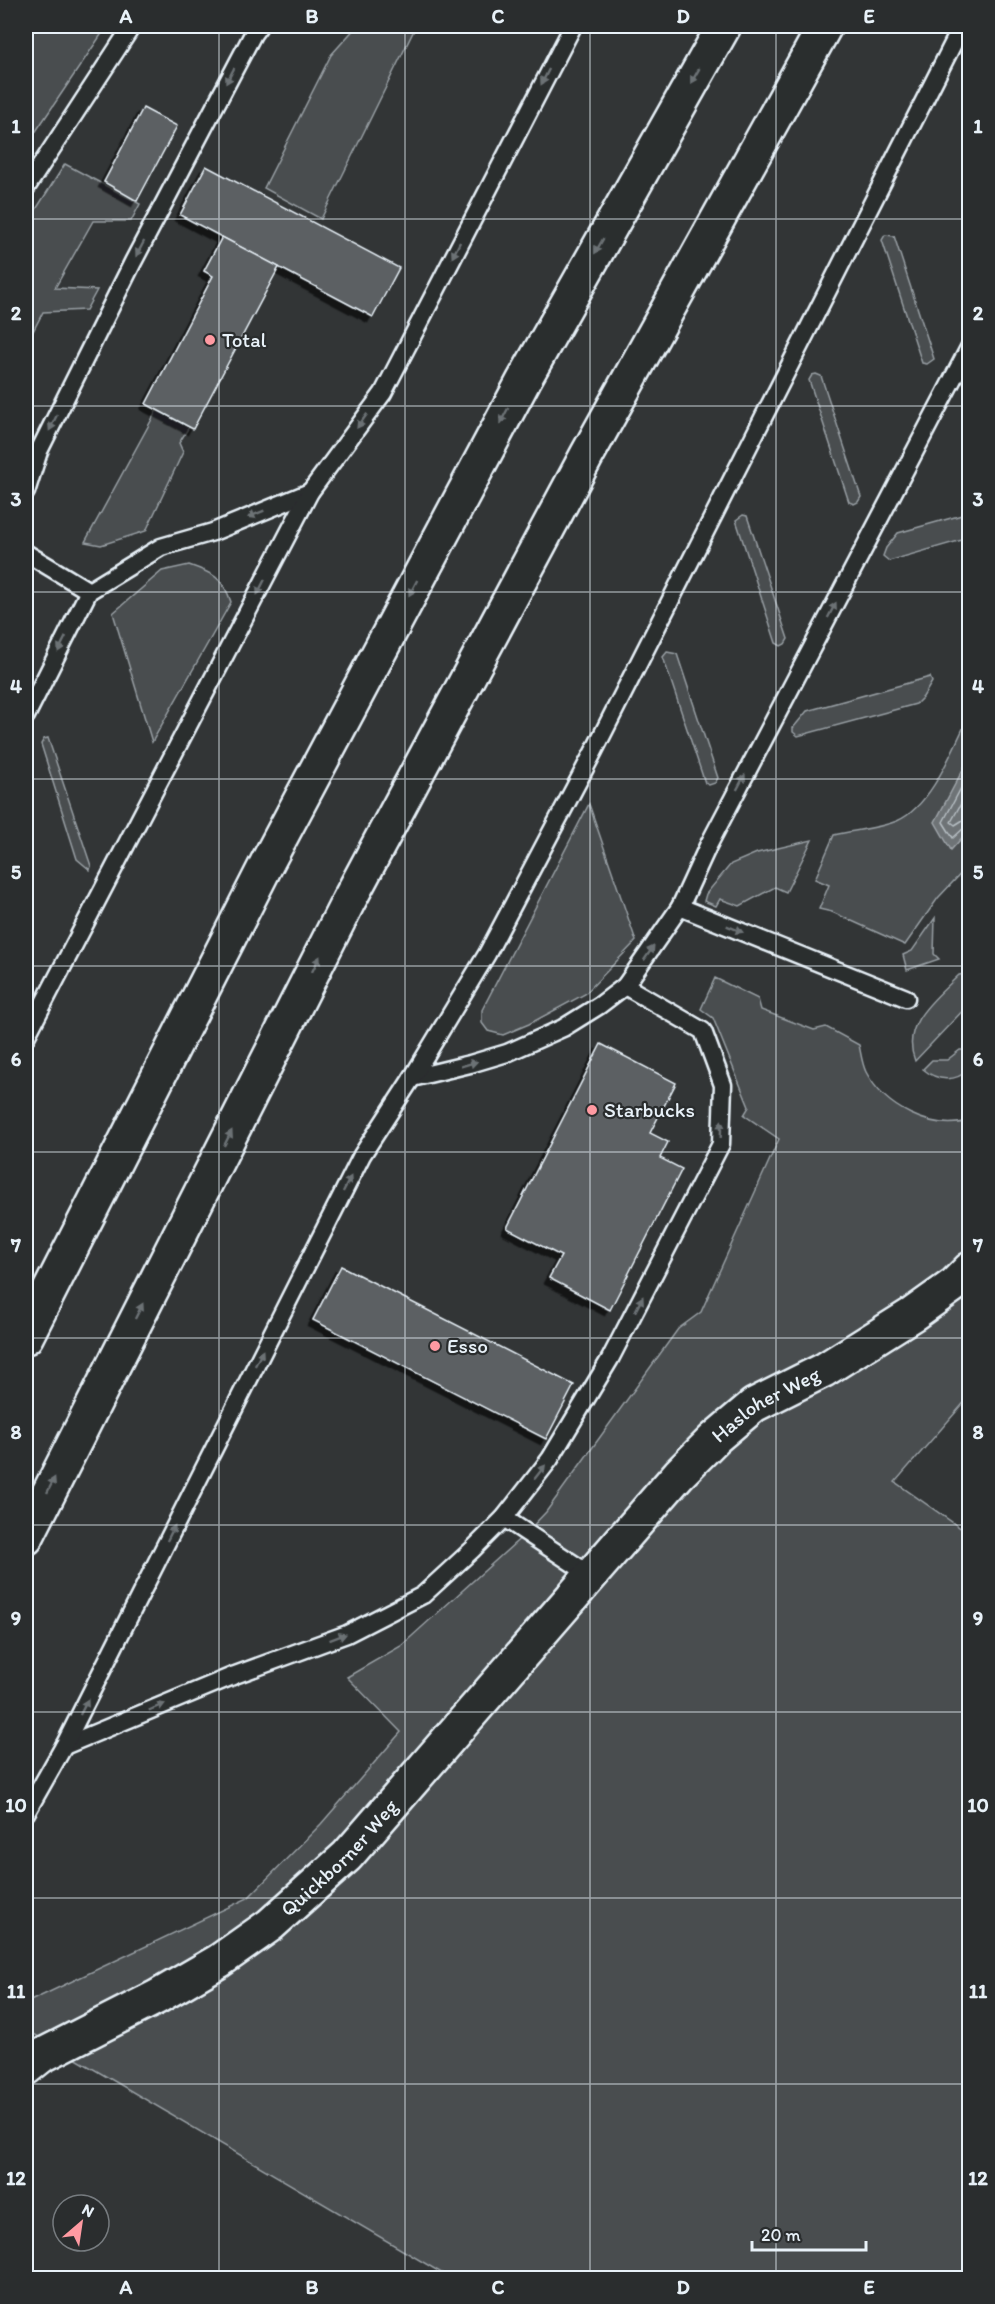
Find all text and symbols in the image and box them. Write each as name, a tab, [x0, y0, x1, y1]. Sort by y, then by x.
text: A	[119, 4, 133, 28]
text: B	[306, 4, 319, 28]
text: C	[492, 4, 505, 28]
text: D	[676, 4, 690, 28]
text: E	[863, 4, 875, 28]
one-way arrow	[226, 68, 235, 85]
one-way arrow	[690, 68, 700, 85]
one-way arrow	[540, 69, 550, 86]
text: 1	[11, 114, 21, 138]
text: 1	[973, 114, 983, 138]
one-way arrow	[594, 238, 604, 255]
one-way arrow	[135, 241, 145, 258]
one-way arrow	[451, 242, 461, 259]
text: 2	[11, 301, 22, 325]
text: 2	[973, 301, 984, 325]
place label: Total	[222, 327, 267, 352]
marker: Total	[203, 333, 217, 347]
one-way arrow	[499, 408, 509, 425]
one-way arrow	[356, 412, 368, 428]
one-way arrow	[48, 415, 57, 432]
text: 3	[11, 487, 22, 511]
text: 3	[973, 487, 984, 511]
one-way arrow	[247, 510, 265, 519]
one-way arrow	[256, 579, 266, 596]
one-way arrow	[408, 580, 417, 597]
one-way arrow	[827, 601, 837, 618]
one-way arrow	[58, 635, 67, 652]
text: 4	[10, 674, 22, 698]
text: 4	[972, 674, 984, 698]
one-way arrow	[736, 774, 746, 791]
text: 5	[11, 860, 22, 884]
text: 5	[973, 860, 984, 884]
one-way arrow	[726, 924, 744, 934]
one-way arrow	[643, 946, 655, 962]
one-way arrow	[312, 955, 321, 972]
text: 6	[11, 1047, 22, 1071]
text: 6	[973, 1047, 984, 1071]
one-way arrow	[460, 1059, 478, 1068]
place label: Starbucks	[604, 1097, 695, 1122]
marker: Starbucks	[585, 1103, 599, 1117]
one-way arrow	[717, 1120, 726, 1139]
one-way arrow	[223, 1129, 232, 1146]
one-way arrow	[343, 1176, 352, 1193]
text: 7	[10, 1233, 21, 1257]
text: 7	[972, 1233, 983, 1257]
one-way arrow	[634, 1296, 644, 1313]
one-way arrow	[134, 1303, 144, 1320]
place label: Esso	[447, 1333, 488, 1358]
marker: Esso	[428, 1339, 442, 1353]
one-way arrow	[255, 1350, 264, 1367]
street label: Hasloher Weg	[706, 1361, 824, 1448]
text: 8	[11, 1420, 22, 1444]
text: 8	[973, 1420, 984, 1444]
one-way arrow	[533, 1464, 546, 1480]
one-way arrow	[47, 1477, 56, 1494]
one-way arrow	[167, 1524, 176, 1541]
text: 9	[11, 1606, 21, 1630]
text: 9	[973, 1606, 983, 1630]
one-way arrow	[330, 1632, 348, 1642]
one-way arrow	[79, 1698, 88, 1715]
one-way arrow	[148, 1702, 166, 1712]
text: 10	[5, 1793, 27, 1817]
text: 10	[967, 1793, 989, 1817]
street label: Quickborner Weg	[275, 1794, 403, 1922]
text: 11	[7, 1979, 26, 2003]
text: 11	[969, 1979, 988, 2003]
text: 12	[6, 2166, 26, 2190]
text: 12	[968, 2166, 988, 2190]
north arrow	[51, 2193, 111, 2253]
text: N	[79, 2199, 97, 2221]
scale bar	[752, 2214, 866, 2252]
text: 20 m	[761, 2224, 801, 2246]
text: A	[119, 2275, 133, 2299]
text: B	[306, 2275, 319, 2299]
text: C	[492, 2275, 505, 2299]
text: D	[676, 2275, 690, 2299]
text: E	[863, 2275, 875, 2299]

